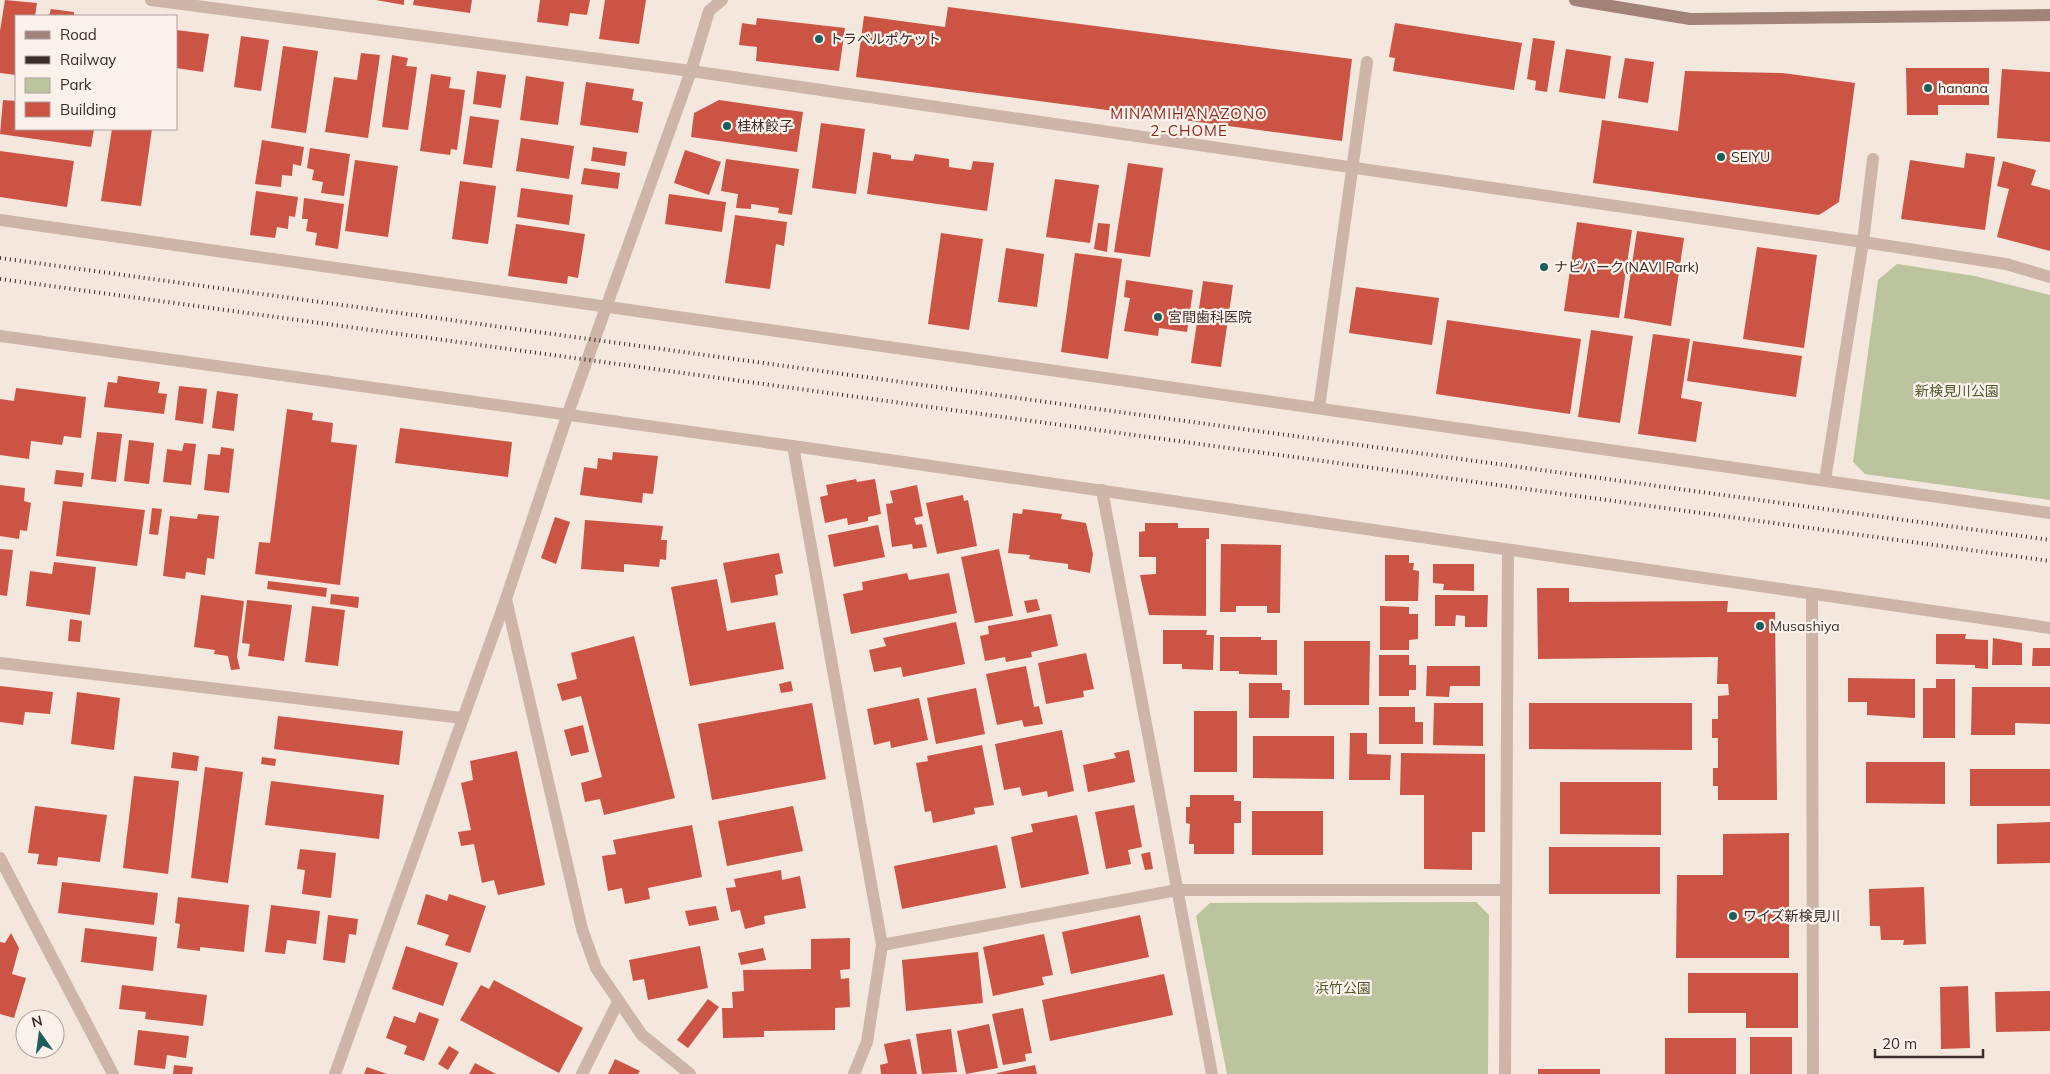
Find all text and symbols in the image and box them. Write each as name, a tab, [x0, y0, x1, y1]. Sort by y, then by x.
legend	[15, 15, 178, 130]
text: Road	[60, 25, 97, 44]
place label: トラベルポケット	[829, 30, 941, 48]
marker: トラベルポケット	[813, 33, 825, 45]
text: Railway	[60, 50, 116, 69]
text: Park	[60, 75, 92, 94]
place label: hanana	[1938, 79, 1988, 97]
marker: hanana	[1922, 82, 1934, 94]
text: Building	[60, 100, 116, 119]
district label: MINAMIHANAZONO 2-CHOME	[1110, 104, 1268, 140]
place label: 桂林餃子	[737, 117, 793, 135]
marker: 桂林餃子	[721, 120, 733, 132]
place label: SEIYU	[1731, 148, 1770, 166]
marker: SEIYU	[1715, 151, 1727, 163]
place label: ナビパーク(NAVI Park)	[1554, 258, 1699, 276]
marker: ナビパーク(NAVI Park)	[1538, 261, 1550, 273]
place label: 宮間歯科医院	[1168, 308, 1252, 326]
marker: 宮間歯科医院	[1152, 311, 1164, 323]
park label: 新検見川公園	[1915, 382, 1999, 400]
place label: Musashiya	[1770, 617, 1840, 635]
marker: Musashiya	[1754, 620, 1766, 632]
place label: ワイズ新検見川	[1743, 907, 1841, 925]
marker: ワイズ新検見川	[1727, 910, 1739, 922]
park label: 浜竹公園	[1315, 979, 1371, 997]
north arrow	[15, 1009, 65, 1059]
text: N	[30, 1011, 44, 1031]
scale bar	[1875, 1026, 1982, 1058]
text: 20 m	[1882, 1034, 1917, 1053]

